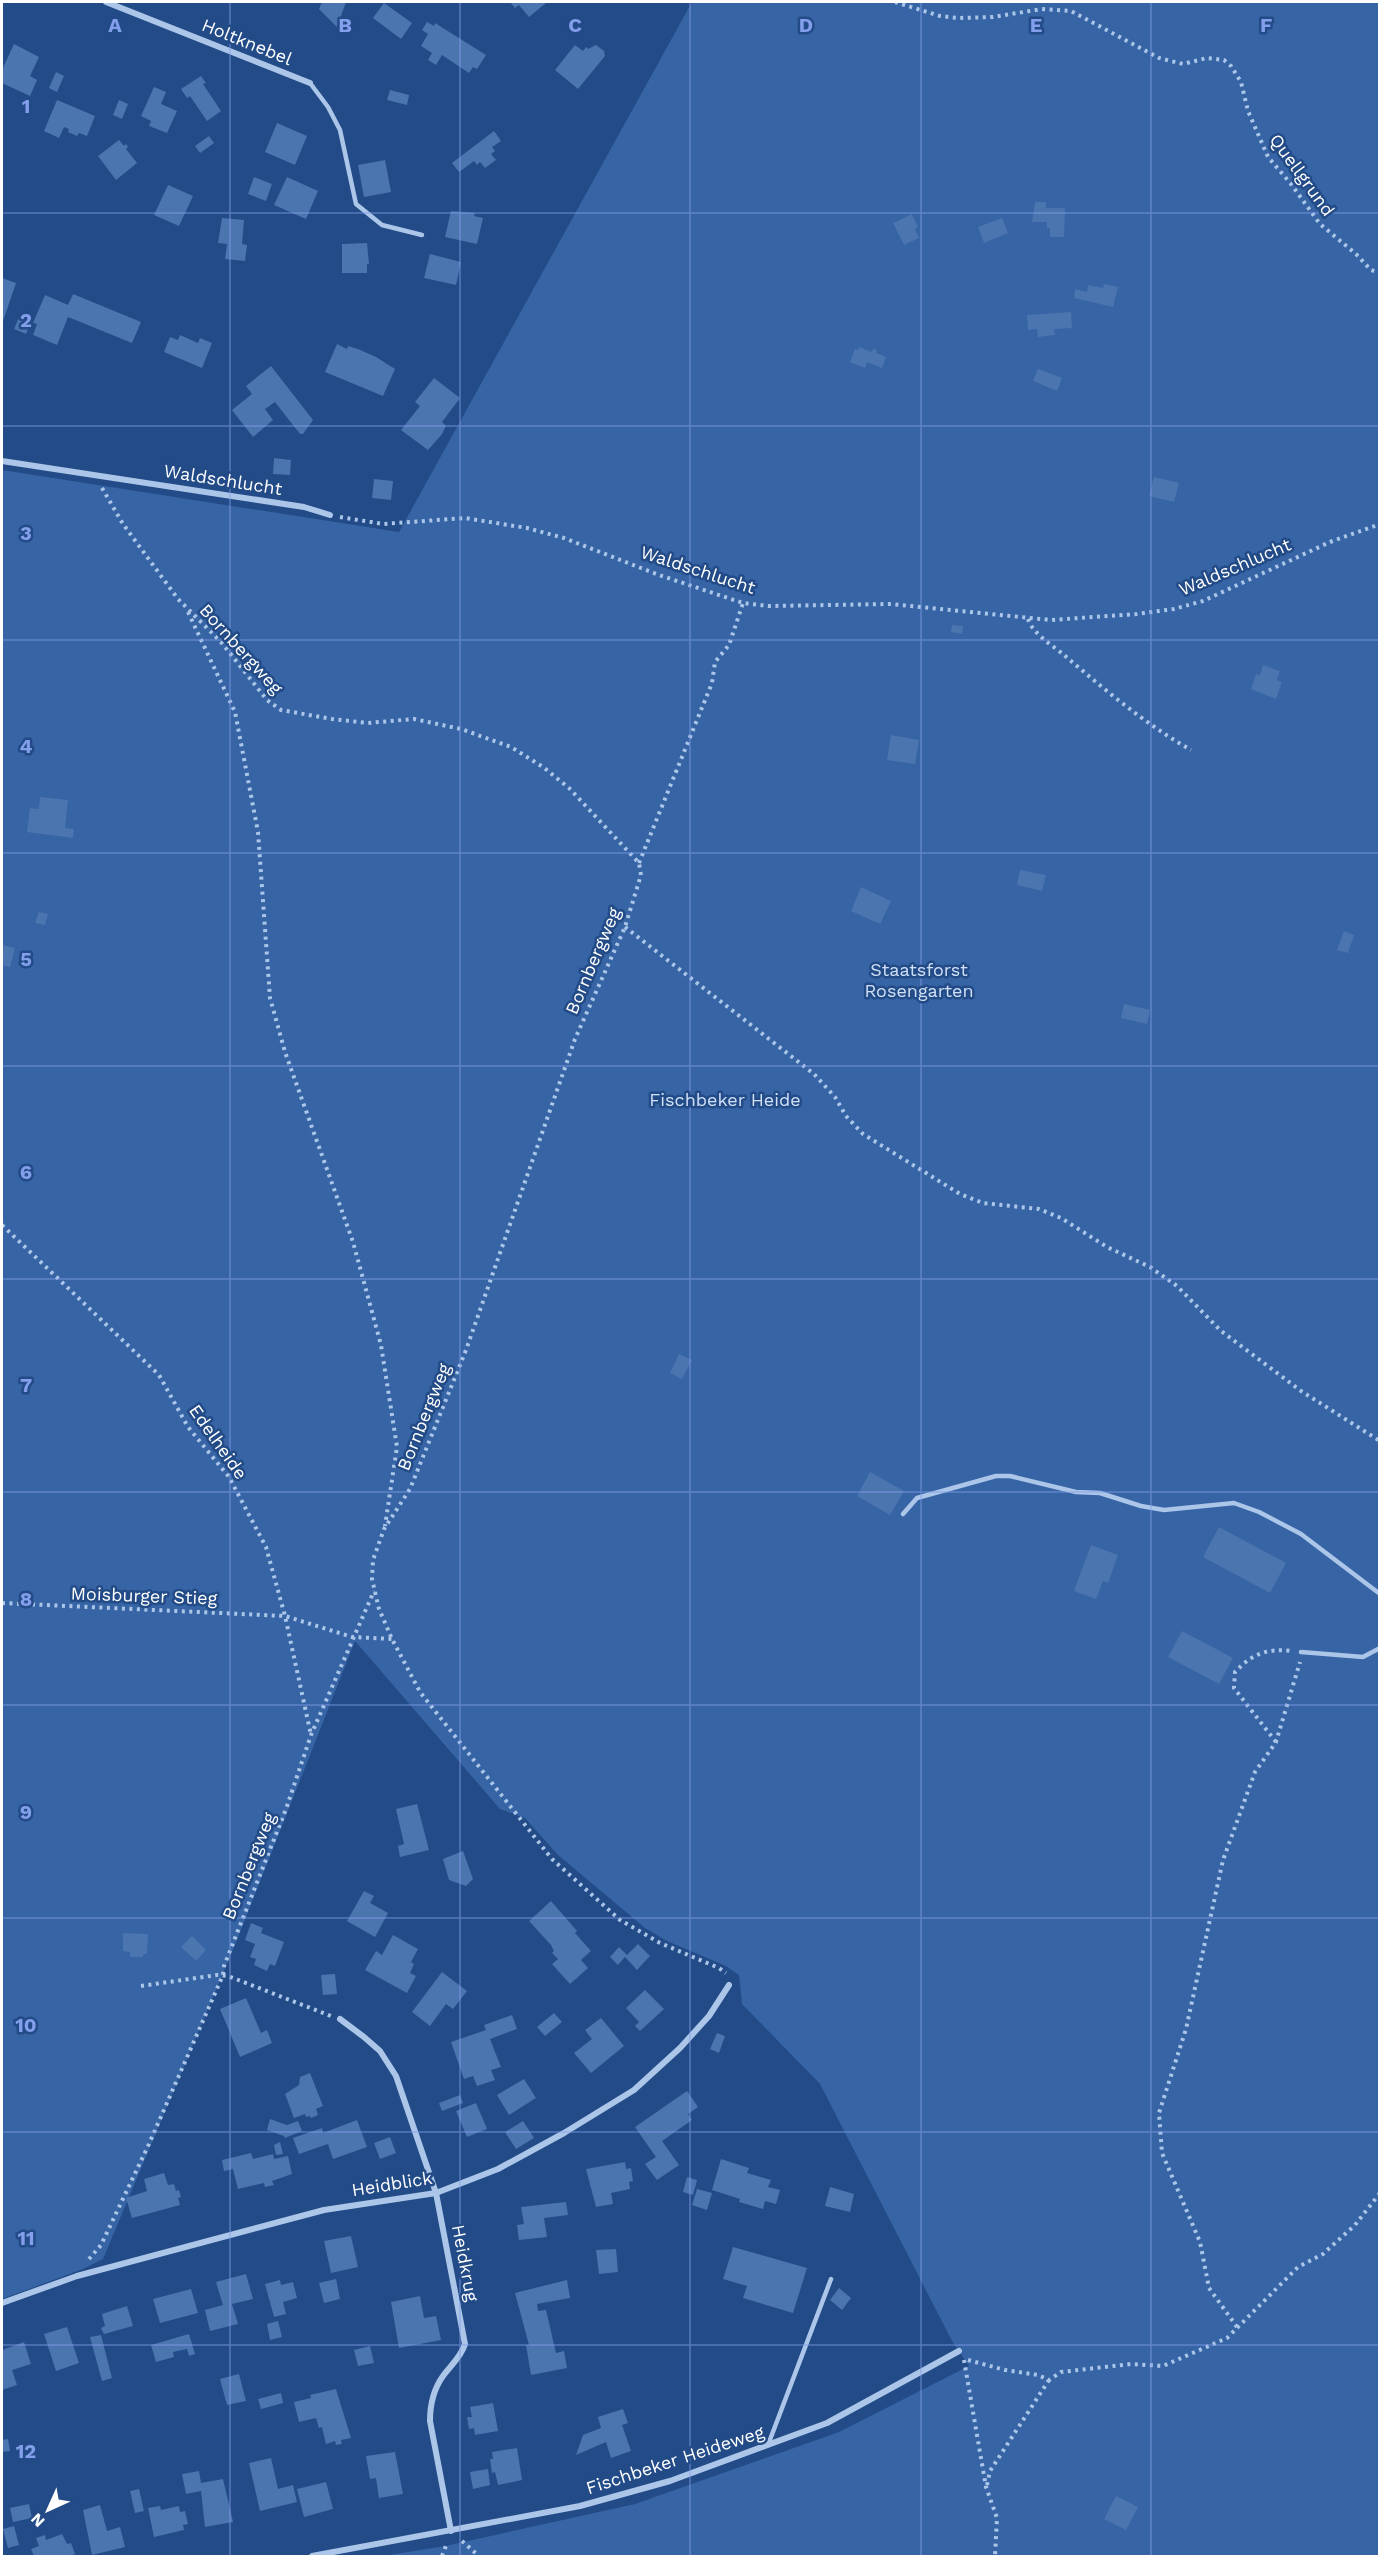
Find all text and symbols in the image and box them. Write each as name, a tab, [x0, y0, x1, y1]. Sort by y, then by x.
text: A	[108, 13, 122, 37]
text: B	[338, 13, 352, 37]
text: C	[568, 13, 582, 37]
text: D	[799, 13, 813, 37]
text: E	[1030, 13, 1042, 37]
text: F	[1260, 13, 1272, 37]
street label: Holtknebel	[199, 14, 296, 69]
text: 1	[22, 94, 30, 118]
street label: Quellgrund	[1266, 130, 1339, 220]
text: 2	[20, 308, 32, 332]
street label: Waldschlucht	[162, 460, 284, 499]
text: 3	[20, 521, 32, 545]
street label: Waldschlucht	[1176, 533, 1294, 600]
street label: Waldschlucht	[638, 541, 759, 598]
street label: Bornbergweg	[196, 599, 288, 698]
text: 4	[20, 734, 33, 758]
street label: Bornbergweg	[561, 904, 625, 1017]
text: 5	[20, 947, 32, 971]
park label: Staatsforst Rosengarten	[864, 959, 974, 1001]
park label: Fischbeker Heide	[649, 1089, 801, 1110]
text: 6	[20, 1160, 32, 1184]
street label: Bornbergweg	[392, 1360, 455, 1473]
text: 7	[20, 1373, 32, 1397]
street label: Edelheide	[185, 1400, 252, 1483]
street label: Moisburger Stieg	[70, 1582, 218, 1609]
text: 8	[20, 1587, 32, 1611]
text: 9	[20, 1800, 32, 1824]
street label: Bornbergweg	[217, 1809, 280, 1922]
text: 10	[15, 2013, 37, 2037]
street label: Heidblick	[350, 2167, 434, 2200]
street label: Heidkrug	[448, 2223, 483, 2303]
text: 11	[17, 2226, 35, 2250]
street label: Fischbeker Heideweg	[583, 2421, 767, 2498]
text: 12	[16, 2439, 36, 2463]
north arrow	[18, 2480, 78, 2540]
text: N	[27, 2509, 49, 2531]

